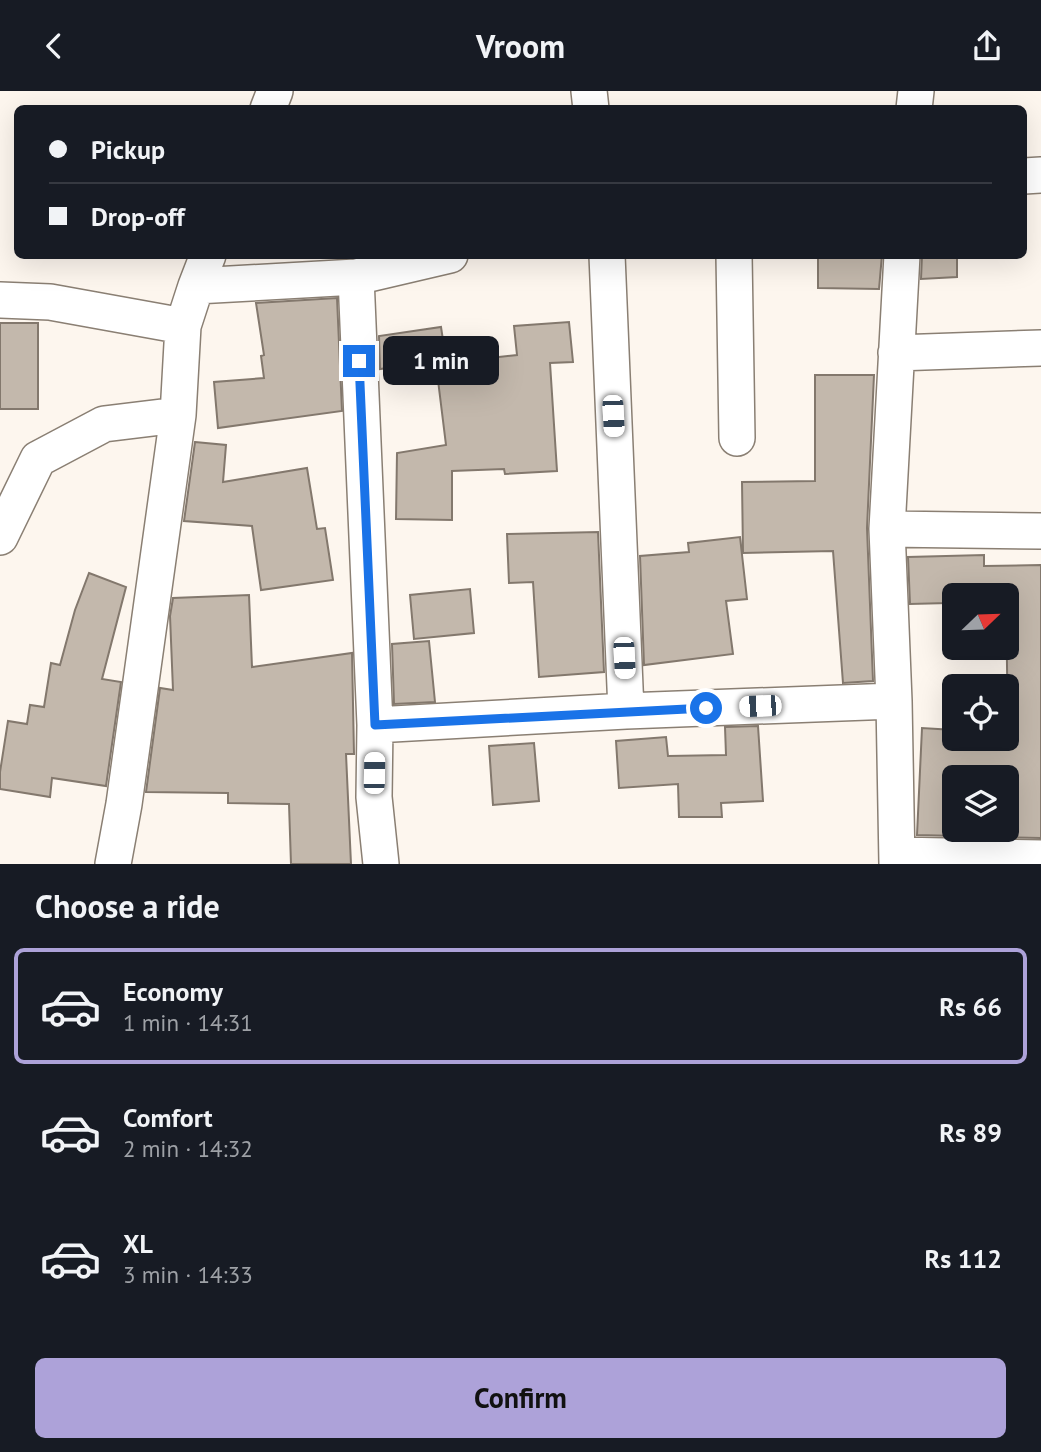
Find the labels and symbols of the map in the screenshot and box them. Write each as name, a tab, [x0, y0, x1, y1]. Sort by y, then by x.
callout: 1 min	[384, 337, 499, 385]
route end	[343, 345, 375, 377]
car	[602, 394, 625, 438]
north arrow	[942, 583, 1018, 660]
car	[613, 636, 636, 680]
route start	[690, 692, 722, 724]
car	[739, 695, 782, 717]
car	[364, 752, 385, 794]

